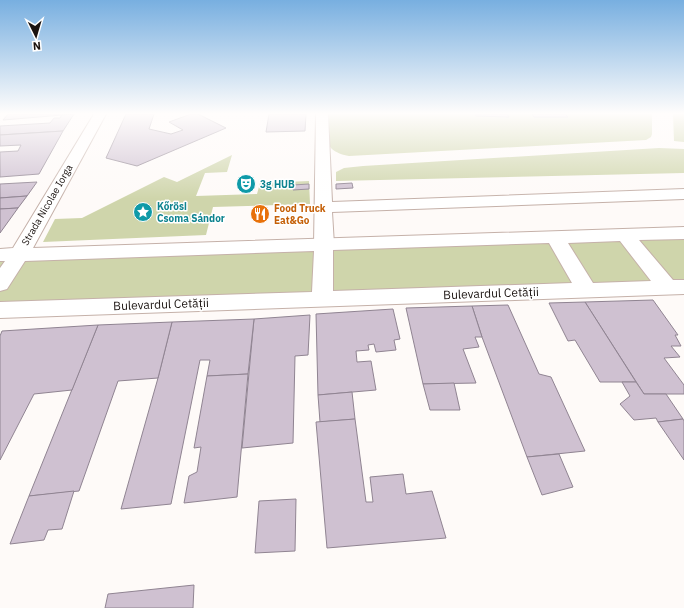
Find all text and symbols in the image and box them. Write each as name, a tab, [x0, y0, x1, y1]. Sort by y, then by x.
north arrow	[16, 16, 56, 56]
text: N	[32, 39, 41, 53]
street label: Strada Nicolae Iorga	[19, 162, 76, 248]
theatre icon: 3g HUB	[235, 173, 257, 195]
place label: 3g HUB	[260, 178, 295, 191]
place label: Kőrösi Csoma Sándor	[157, 200, 225, 225]
place icon: Kőrösi Csoma Sándor	[132, 201, 154, 223]
place label: Food Truck Eat&Go	[274, 202, 326, 227]
restaurant icon: Food Truck Eat&Go	[249, 203, 271, 225]
street label: Bulevardul Cetății	[443, 284, 539, 302]
street label: Bulevardul Cetății	[113, 295, 209, 313]

